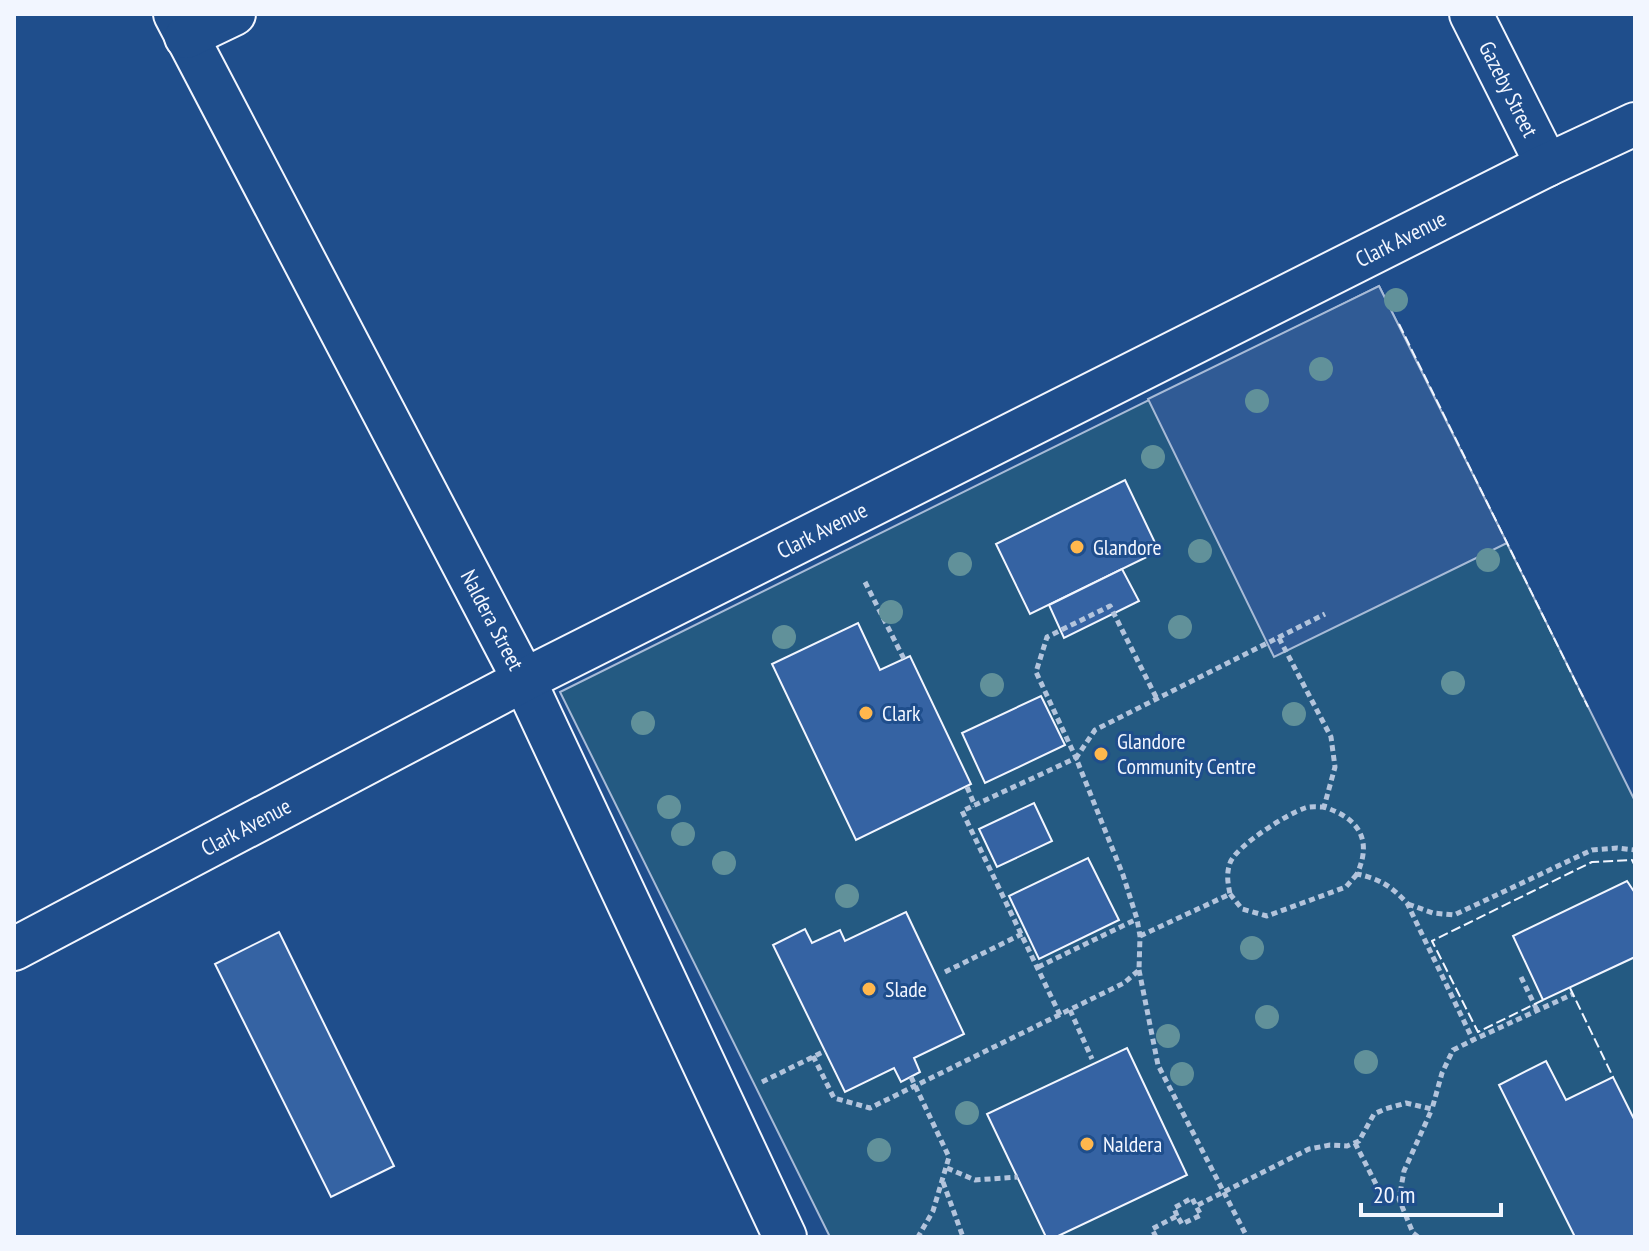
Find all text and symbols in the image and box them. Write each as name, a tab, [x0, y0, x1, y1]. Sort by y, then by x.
street label: Gazeby Street	[1473, 36, 1545, 142]
street label: Clark Avenue	[1351, 204, 1451, 273]
street label: Clark Avenue	[772, 496, 872, 565]
place label: Glandore	[1093, 533, 1162, 561]
marker: Glandore	[1068, 538, 1086, 556]
street label: Naldera Street	[455, 565, 530, 675]
place label: Clark	[882, 699, 921, 727]
marker: Clark	[857, 704, 875, 722]
place label: Glandore Community Centre	[1117, 727, 1256, 780]
marker: Glandore Community Centre	[1092, 745, 1110, 763]
street label: Clark Avenue	[196, 792, 296, 862]
place label: Slade	[885, 975, 927, 1003]
marker: Slade	[860, 980, 878, 998]
place label: Naldera	[1103, 1130, 1162, 1158]
marker: Naldera	[1078, 1135, 1096, 1153]
scale bar	[1361, 1167, 1501, 1217]
text: 20 m	[1373, 1179, 1415, 1210]

